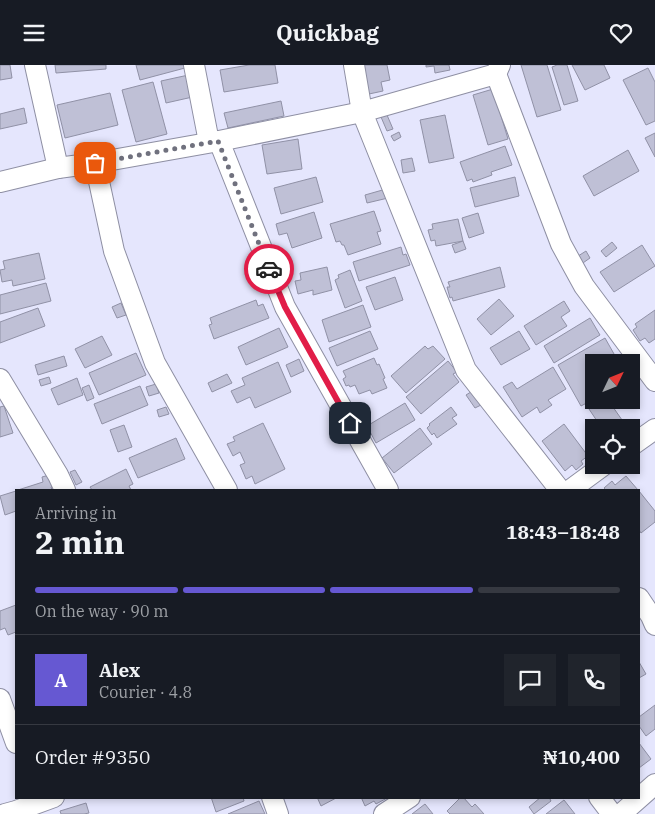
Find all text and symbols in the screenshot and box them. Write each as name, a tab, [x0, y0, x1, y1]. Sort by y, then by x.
text: Quickbag	[276, 18, 379, 47]
icon: menu	[20, 19, 48, 47]
icon: heart	[607, 19, 635, 47]
pin	[74, 142, 116, 184]
icon: bag	[81, 149, 109, 177]
courier	[244, 244, 294, 294]
icon: car	[255, 255, 283, 283]
north arrow	[585, 354, 640, 409]
map controls	[585, 354, 640, 474]
pin	[329, 402, 371, 444]
icon: home	[336, 409, 364, 437]
button: locate	[585, 419, 640, 474]
text: Arriving in	[35, 503, 117, 523]
text: 18:43–18:48	[506, 520, 620, 544]
text: 2 min	[35, 521, 125, 563]
text: On the way · 90 m	[35, 601, 169, 621]
button: chat	[504, 654, 556, 706]
button: phone	[568, 654, 620, 706]
text: Alex	[99, 658, 140, 682]
text: A	[54, 668, 68, 692]
text: Courier · 4.8	[99, 682, 192, 702]
text: Order #9350	[35, 745, 150, 769]
text: ₦10,400	[543, 745, 620, 769]

